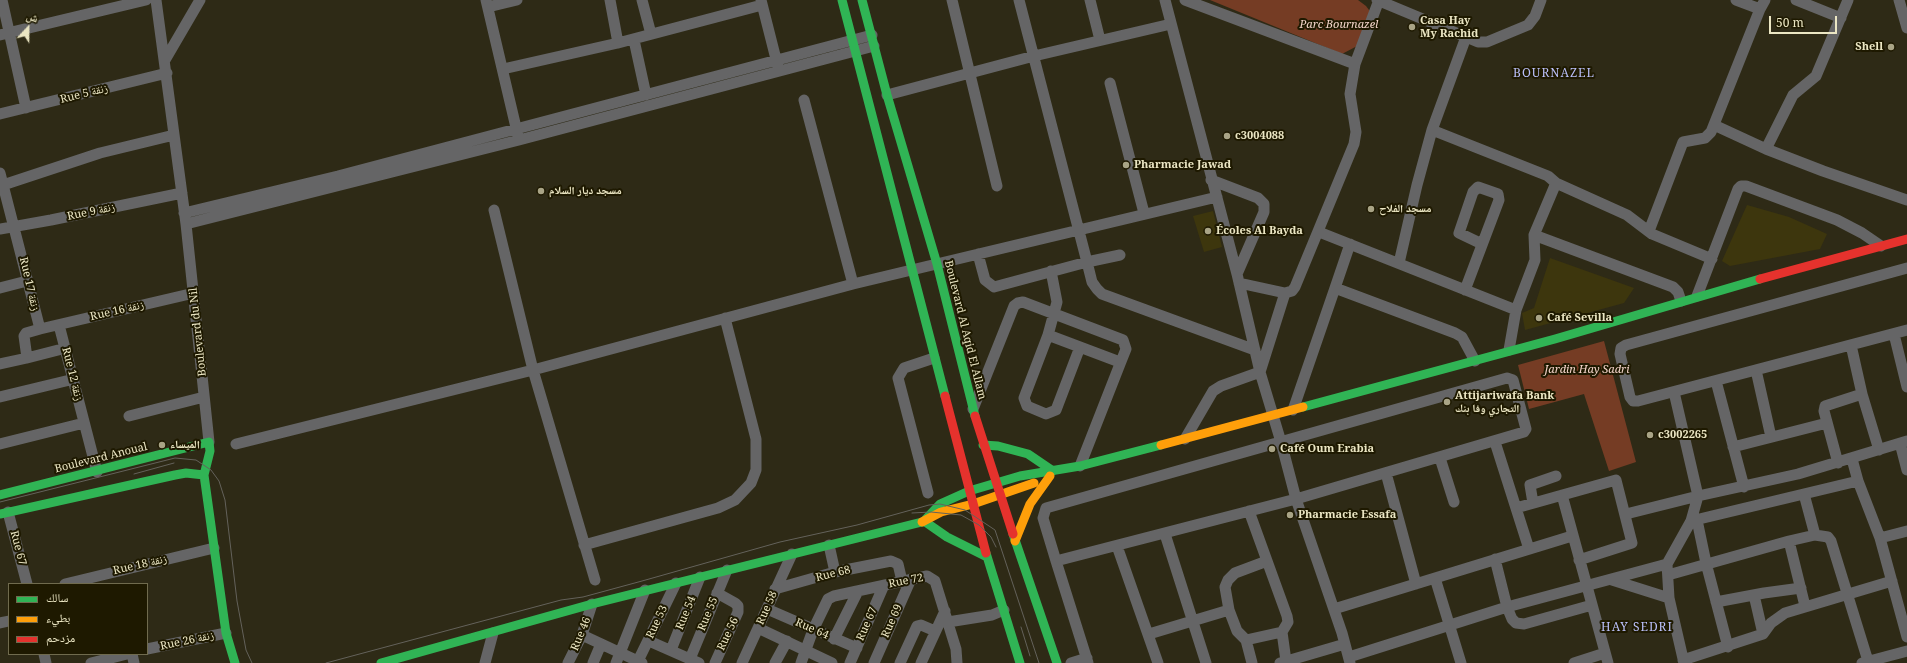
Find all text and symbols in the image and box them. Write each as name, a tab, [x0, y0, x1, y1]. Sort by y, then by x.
text: ش	[24, 7, 41, 26]
north arrow	[8, 8, 48, 48]
scale bar	[1771, 8, 1839, 34]
place label: Casa Hay My Rachid	[1420, 14, 1478, 40]
text: 50 m	[1776, 14, 1804, 31]
park label: Parc Bournazel	[1300, 18, 1378, 32]
marker: Casa Hay My Rachid	[1407, 22, 1417, 32]
place label: Shell	[1855, 40, 1883, 54]
marker: Shell	[1886, 42, 1896, 52]
district label: BOURNAZEL	[1513, 67, 1595, 81]
street label: Rue 5 زنقة	[59, 82, 109, 106]
place label: c3004088	[1235, 129, 1284, 143]
marker: c3004088	[1222, 131, 1232, 141]
place label: Pharmacie Jawad	[1134, 158, 1231, 172]
marker: Pharmacie Jawad	[1121, 160, 1131, 170]
place label: مسجد ديار السلام	[549, 184, 622, 198]
marker: مسجد ديار السلام	[536, 186, 546, 196]
street label: Rue 9 زنقة	[66, 201, 116, 223]
place label: مسجد الفلاح	[1379, 202, 1431, 216]
marker: مسجد الفلاح	[1366, 204, 1376, 214]
place label: Écoles Al Bayda	[1216, 224, 1303, 238]
marker: Écoles Al Bayda	[1203, 226, 1213, 236]
street label: Rue 17 زنقة	[16, 256, 42, 312]
street label: Boulevard Al Aqid El Allam	[941, 259, 989, 401]
street label: Boulevard du Nil	[187, 287, 209, 377]
street label: Rue 16 زنقة	[89, 298, 145, 324]
place label: Café Sevilla	[1547, 311, 1612, 325]
marker: Café Sevilla	[1534, 313, 1544, 323]
street label: Rue 12 زنقة	[59, 346, 85, 402]
park label: Jardin Hay Sadri	[1544, 363, 1630, 377]
place label: Attijariwafa Bank التجاري وفا بنك	[1455, 389, 1554, 415]
marker: Attijariwafa Bank التجاري وفا بنك	[1442, 397, 1452, 407]
place label: c3002265	[1658, 428, 1707, 442]
marker: c3002265	[1645, 430, 1655, 440]
place label: الميساء	[170, 438, 200, 452]
street label: Boulevard Anoual	[53, 440, 149, 476]
marker: الميساء	[157, 440, 167, 450]
place label: Café Oum Erabia	[1280, 442, 1374, 456]
marker: Café Oum Erabia	[1267, 444, 1277, 454]
place label: Pharmacie Essafa	[1298, 508, 1396, 522]
marker: Pharmacie Essafa	[1285, 510, 1295, 520]
street label: Rue 67	[7, 529, 29, 567]
street label: Rue 18 زنقة	[112, 552, 168, 578]
street label: Rue 68	[814, 563, 852, 585]
street label: Rue 72	[887, 571, 925, 591]
legend	[8, 583, 148, 655]
text: سالك	[46, 589, 68, 606]
street label: Rue 58	[754, 589, 780, 627]
street label: Rue 54	[673, 594, 699, 632]
street label: Rue 55	[695, 595, 721, 633]
street label: Rue 69	[879, 602, 905, 640]
street label: Rue 53	[644, 603, 670, 641]
street label: Rue 67	[854, 605, 880, 643]
text: بطيء	[46, 609, 70, 626]
street label: Rue 46	[568, 615, 594, 653]
street label: Rue 56	[715, 615, 741, 653]
street label: Rue 64	[793, 616, 831, 642]
district label: HAY SEDRI	[1601, 621, 1673, 635]
text: مزدحم	[46, 629, 75, 646]
street label: Rue 26 زنقة	[159, 629, 215, 653]

